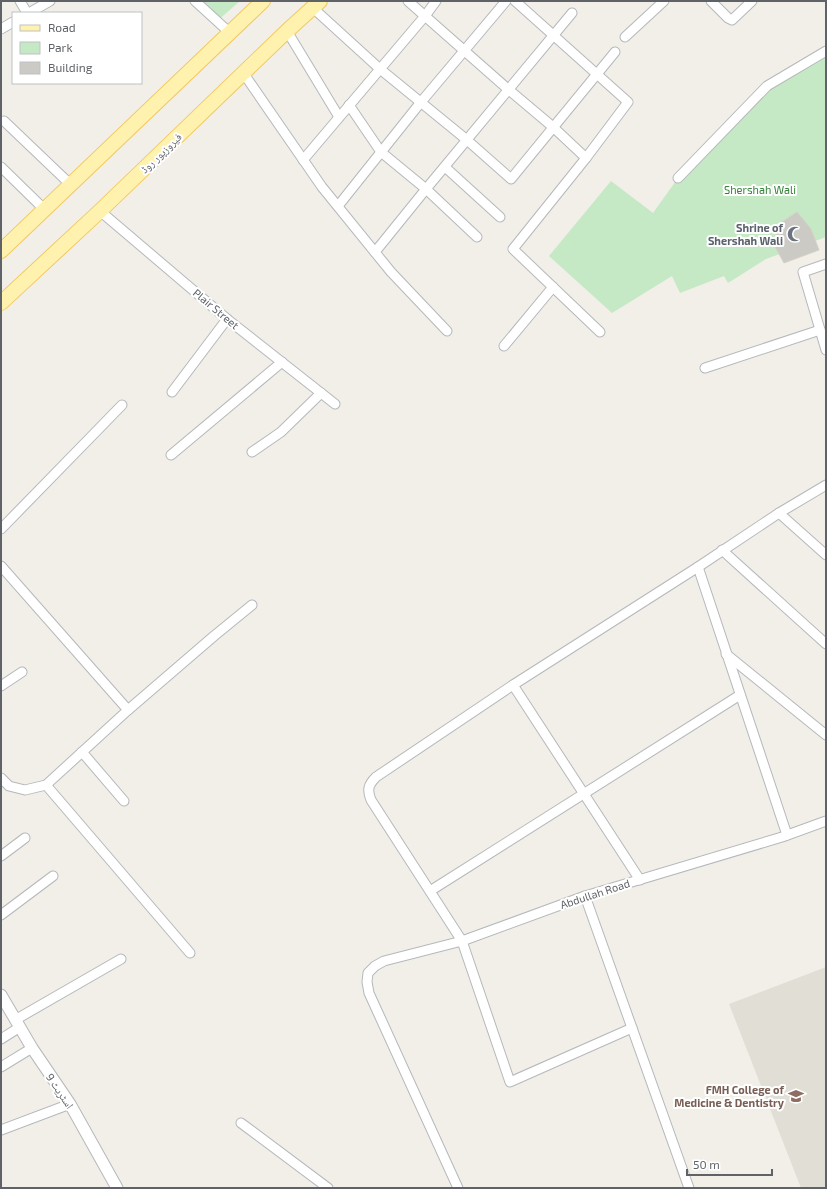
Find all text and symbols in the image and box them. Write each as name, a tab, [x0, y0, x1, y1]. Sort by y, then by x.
legend	[12, 12, 142, 84]
text: Road	[48, 20, 76, 34]
text: Park	[48, 40, 73, 54]
text: Building	[48, 60, 93, 74]
street label: فیروزپور روڈ	[137, 130, 185, 176]
park label: Shershah Wali	[724, 183, 796, 196]
place label: Shrine of Shershah Wali	[708, 221, 784, 247]
mosque icon: Shrine of Shershah Wali	[786, 225, 804, 243]
street label: Plair Street	[191, 286, 242, 332]
street label: Abdullah Road	[558, 876, 631, 911]
street label: اسٹریٹ 9	[44, 1071, 77, 1111]
place label: FMH College of Medicine & Dentistry	[674, 1083, 785, 1110]
school or university icon: FMH College of Medicine & Dentistry	[787, 1087, 805, 1105]
scale bar	[687, 1151, 772, 1177]
text: 50 m	[693, 1157, 720, 1171]

